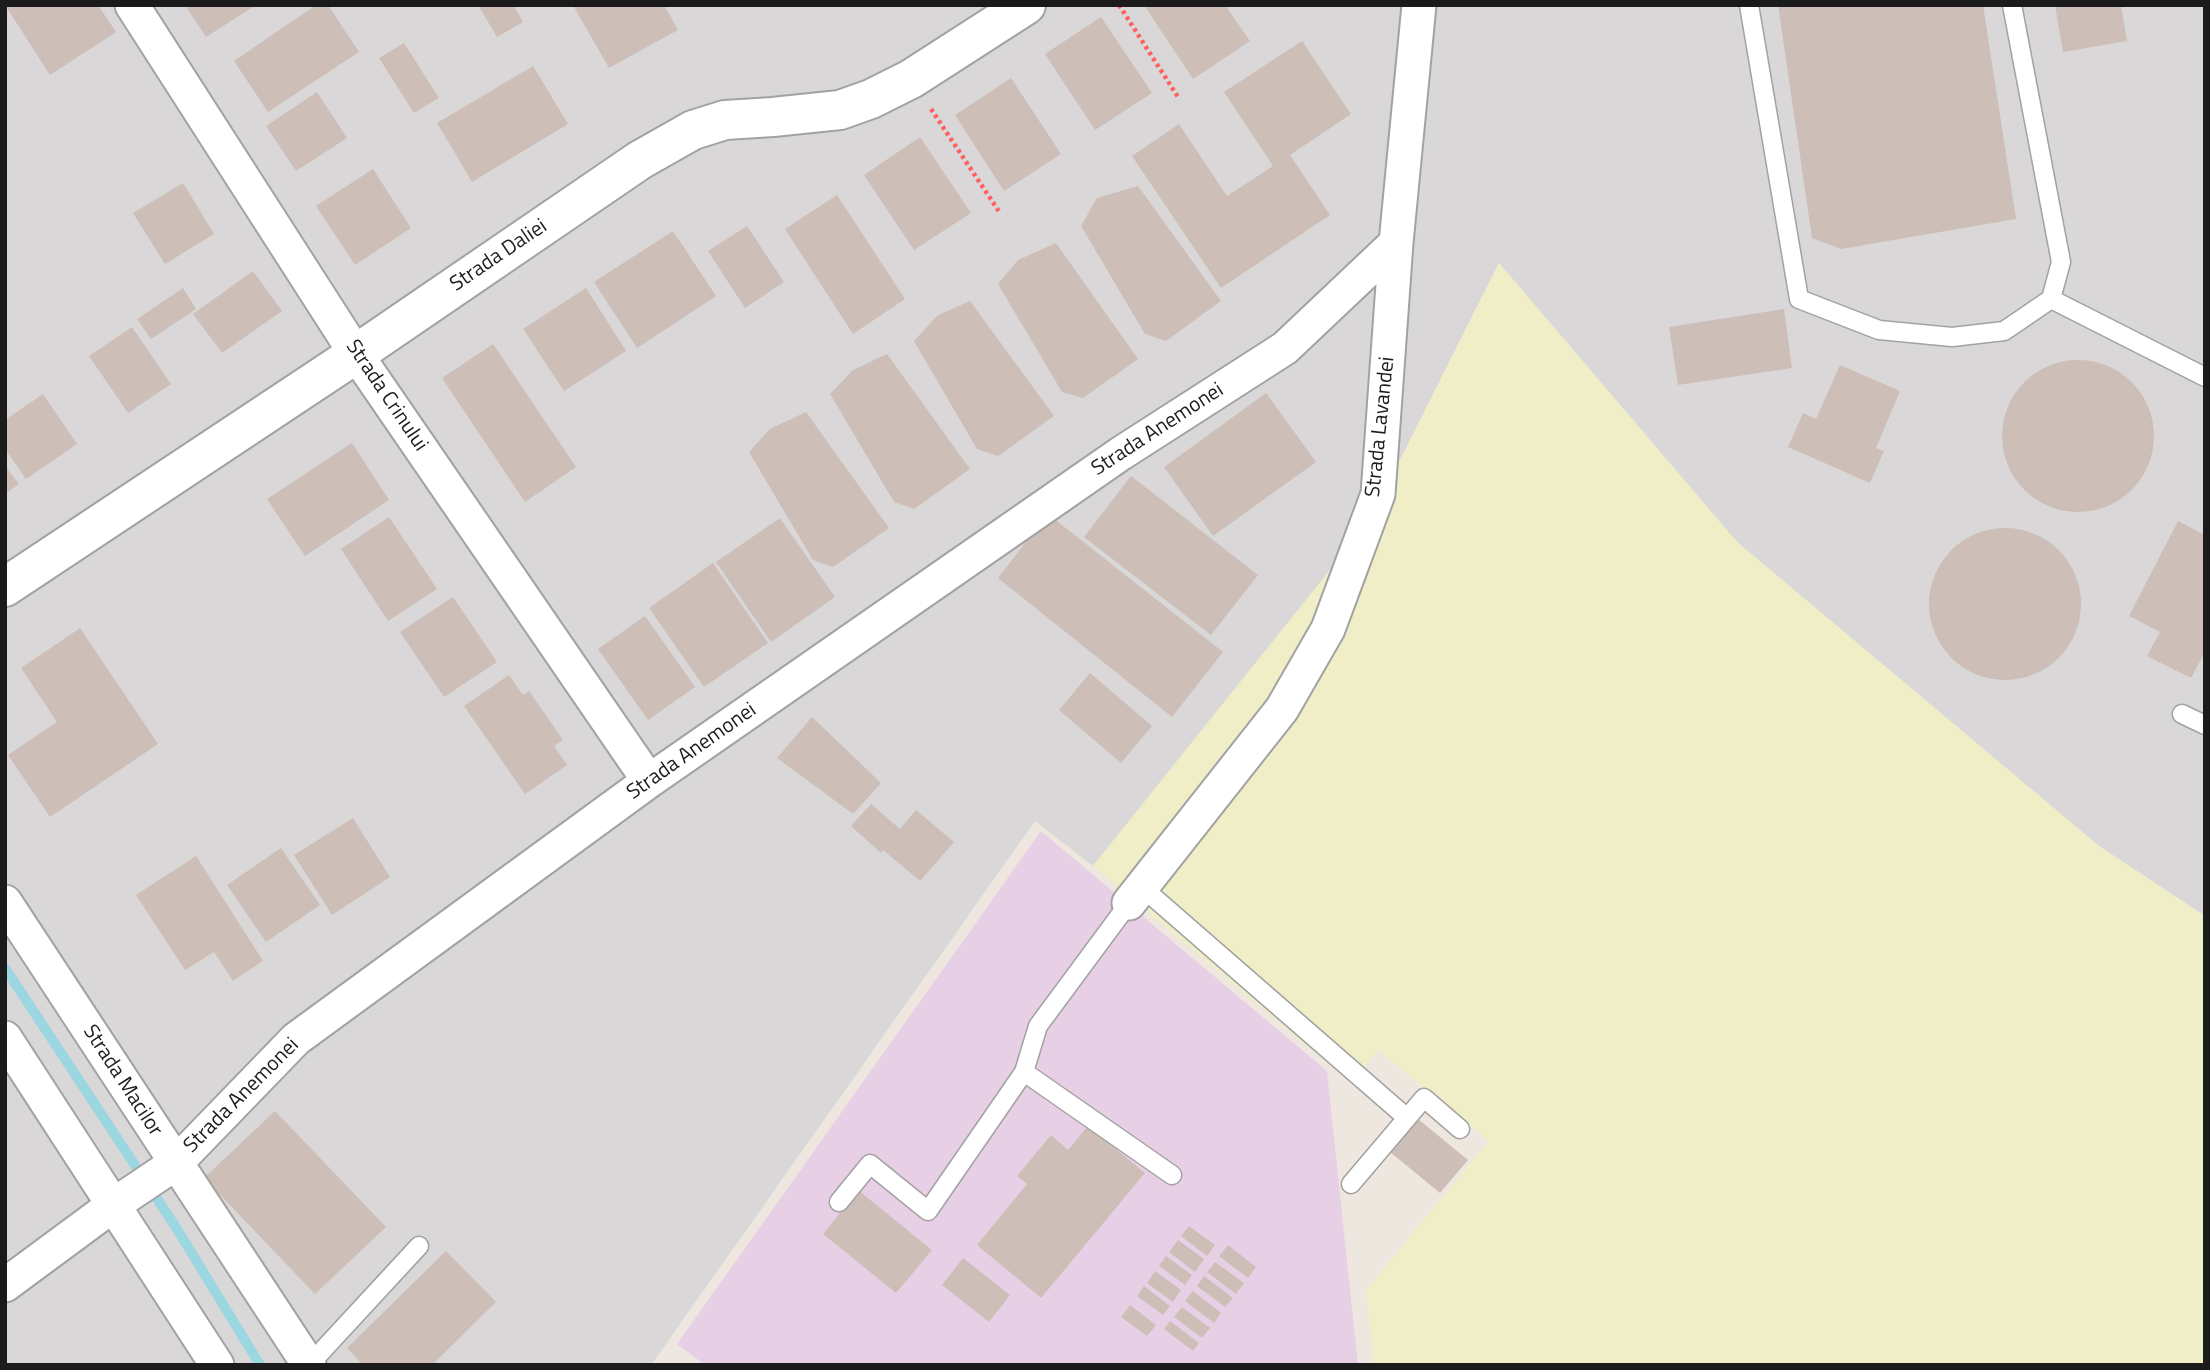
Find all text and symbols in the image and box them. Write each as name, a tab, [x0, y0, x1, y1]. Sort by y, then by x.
street label: Strada Daliei	[446, 214, 552, 298]
street label: Strada Crinului	[340, 336, 432, 456]
street label: Strada Lavandei	[1361, 356, 1401, 498]
street label: Strada Anemonei	[1087, 378, 1229, 482]
street label: Strada Anemonei	[622, 698, 762, 806]
street label: Strada Macilor	[77, 1021, 167, 1141]
street label: Strada Anemonei	[179, 1033, 305, 1159]

